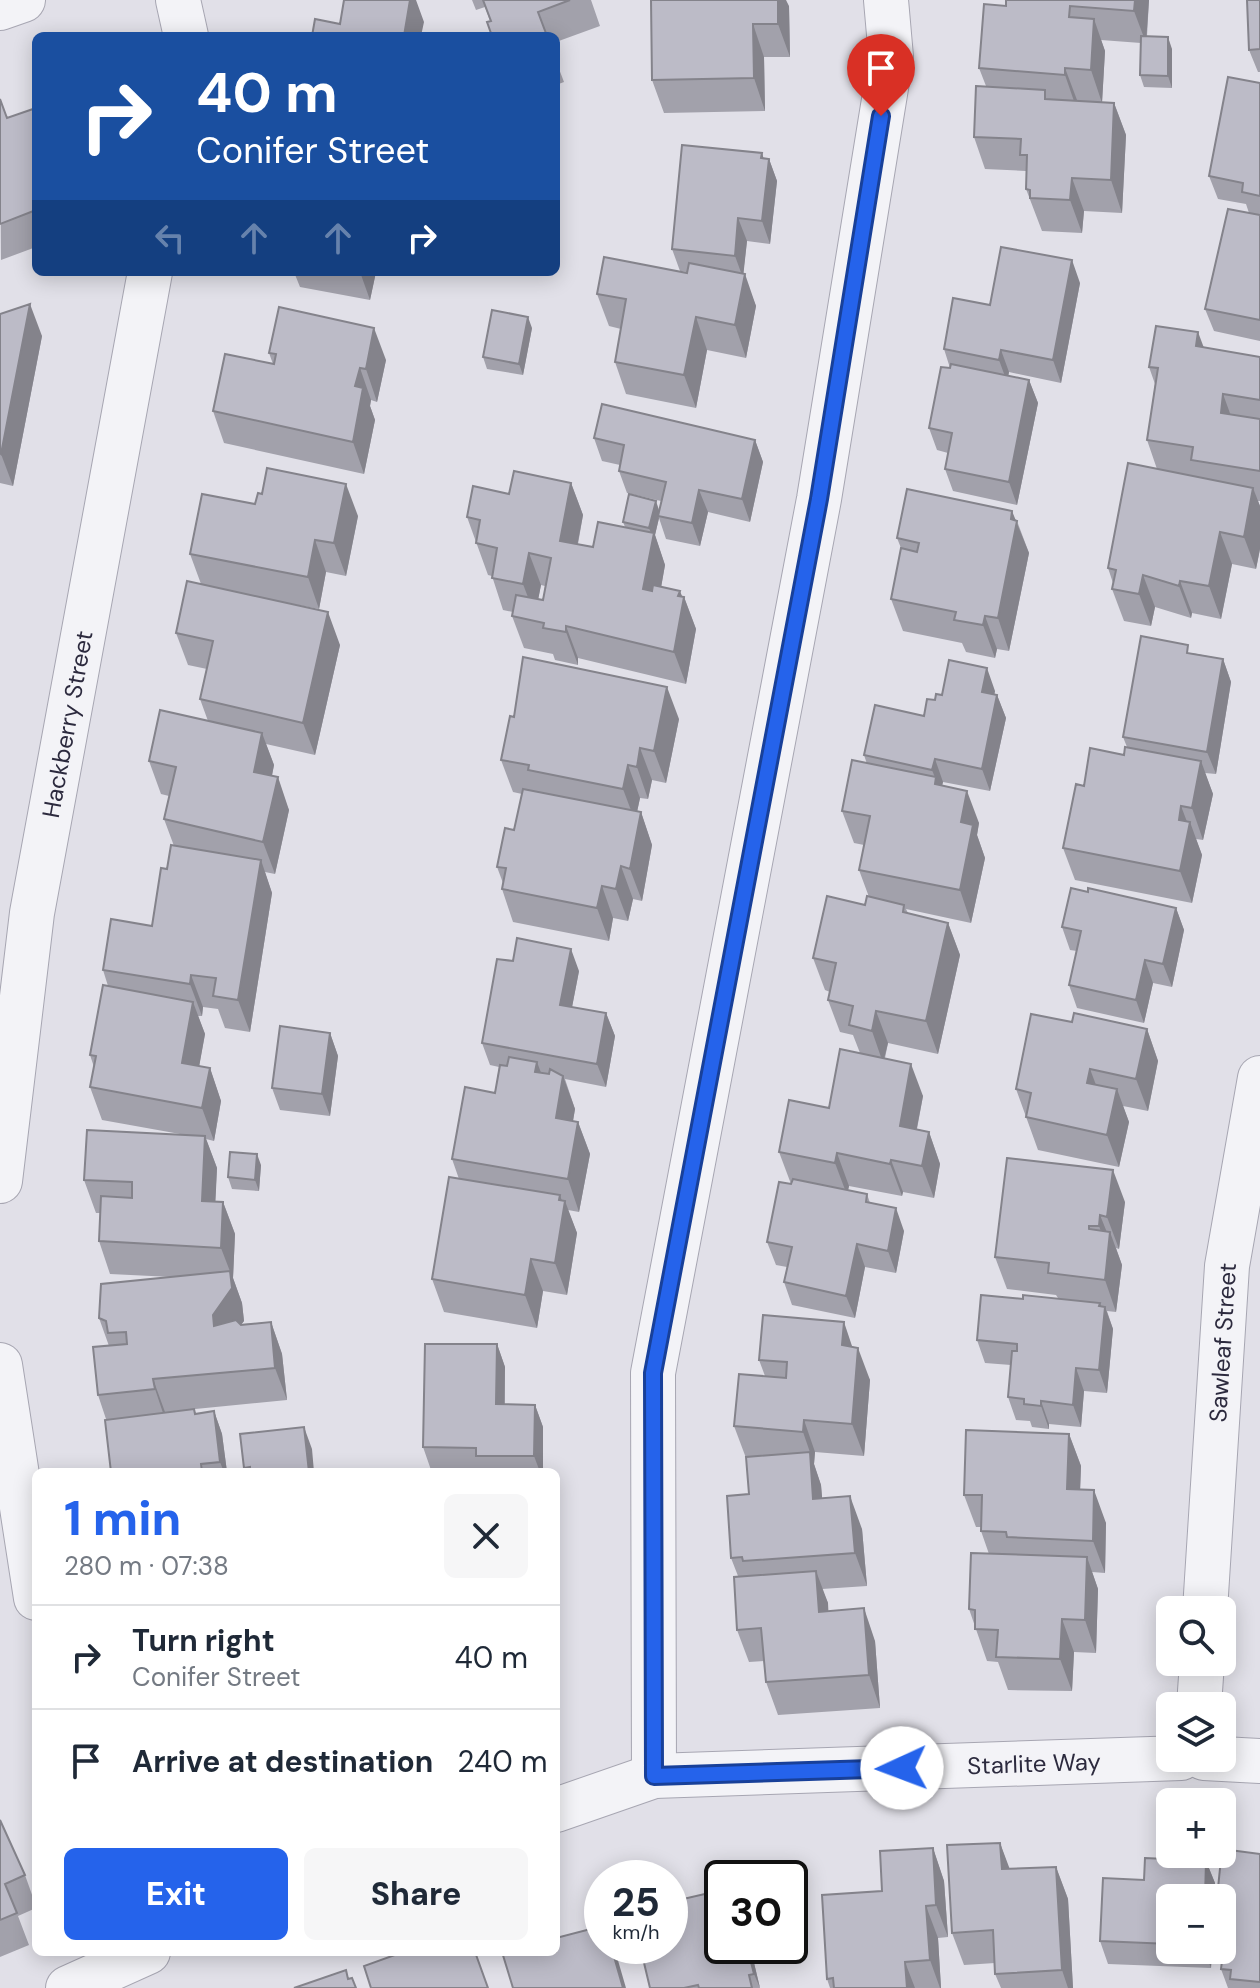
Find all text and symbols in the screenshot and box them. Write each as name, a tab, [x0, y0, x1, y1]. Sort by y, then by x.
pin	[847, 34, 915, 116]
icon: arrive	[859, 46, 903, 90]
text: 40 m	[196, 56, 338, 129]
icon: right	[64, 64, 168, 168]
text: Conifer Street	[196, 127, 429, 174]
icon: left	[148, 216, 192, 260]
icon: ahead	[232, 216, 276, 260]
icon: ahead	[316, 216, 360, 260]
icon: right	[400, 216, 444, 260]
street label: Hackberry Street	[34, 628, 99, 820]
street label: Sawleaf Street	[1202, 1262, 1243, 1423]
text: 1 min	[64, 1487, 181, 1550]
button: close	[444, 1494, 528, 1578]
text: 280 m · 07:38	[64, 1549, 229, 1583]
map controls	[1156, 1596, 1236, 1964]
button: search	[1156, 1596, 1236, 1676]
text: Turn right	[132, 1621, 275, 1660]
icon: right	[64, 1635, 108, 1679]
text: 40 m	[455, 1638, 528, 1677]
text: Conifer Street	[132, 1660, 301, 1694]
button: layers	[1156, 1692, 1236, 1772]
position arrow	[860, 1726, 944, 1810]
icon: arrive	[64, 1739, 108, 1783]
text: Arrive at destination	[132, 1742, 433, 1781]
text: 240 m	[457, 1742, 547, 1781]
street label: Starlite Way	[967, 1745, 1101, 1781]
button: +	[1156, 1788, 1236, 1868]
button: Exit	[64, 1848, 288, 1940]
button: Share	[304, 1848, 528, 1940]
speed limit sign: 30	[704, 1860, 808, 1964]
text: 25	[612, 1876, 660, 1928]
button: −	[1156, 1884, 1236, 1964]
text: km/h	[612, 1919, 660, 1945]

